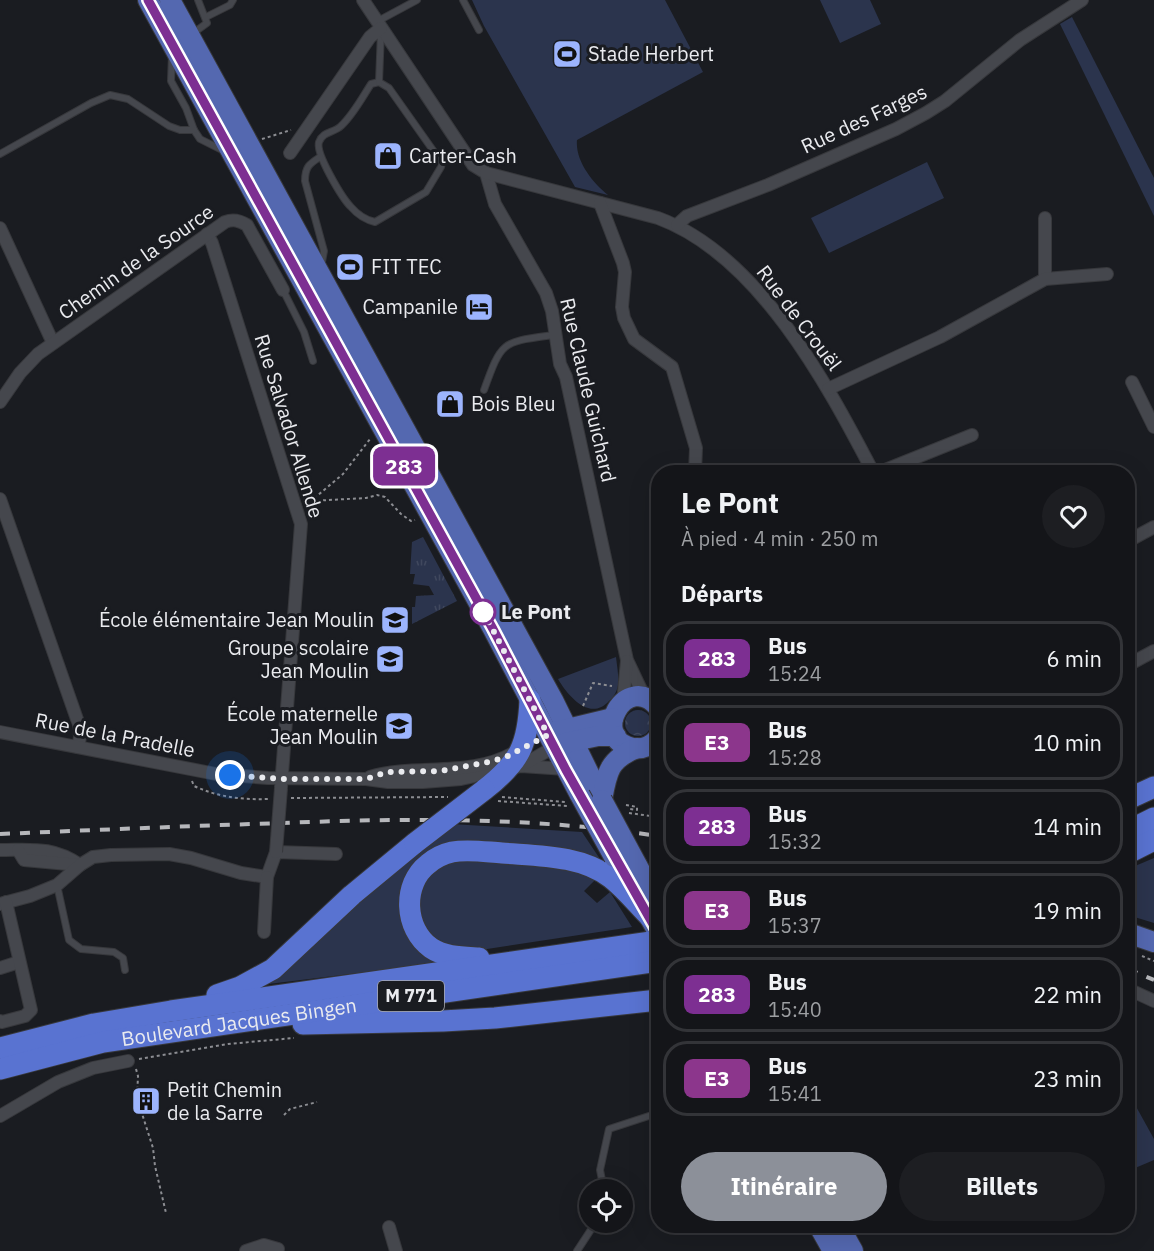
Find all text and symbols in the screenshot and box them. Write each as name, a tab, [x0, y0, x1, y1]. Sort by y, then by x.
sports icon: Stade Herbert	[551, 38, 583, 70]
place label: Stade Herbert	[588, 40, 714, 67]
street label: Rue des Farges	[796, 78, 931, 160]
shop icon: Carter-Cash	[372, 140, 404, 172]
place label: Carter-Cash	[409, 142, 517, 169]
street label: Chemin de la Source	[53, 198, 219, 325]
sports icon: FIT TEC	[334, 251, 366, 283]
place label: FIT TEC	[371, 253, 442, 280]
street label: Rue de Crouël	[751, 259, 848, 376]
hotel icon: Campanile	[463, 291, 495, 323]
place label: Campanile	[362, 293, 458, 320]
street label: Rue Claude Guichard	[554, 295, 623, 485]
street label: Rue Salvador Allende	[249, 331, 330, 521]
shop icon: Bois Bleu	[434, 388, 466, 420]
place label: Bois Bleu	[471, 390, 556, 417]
line badge: 283	[370, 446, 438, 486]
text: 283	[385, 452, 423, 480]
text: Le Pont	[681, 484, 779, 521]
button: heart	[1042, 485, 1105, 548]
text: À pied · 4 min · 250 m	[681, 525, 878, 552]
text: Départs	[681, 579, 763, 608]
place label: Le Pont	[501, 598, 571, 625]
marker: Le Pont	[470, 599, 496, 625]
school or university icon: École élémentaire Jean Moulin	[379, 604, 411, 636]
place label: École élémentaire Jean Moulin	[99, 606, 374, 633]
text: Bus	[768, 631, 807, 660]
place label: Groupe scolaire Jean Moulin	[228, 634, 369, 684]
school or university icon: Groupe scolaire Jean Moulin	[374, 643, 406, 675]
text: 283	[698, 644, 736, 672]
text: 6 min	[1046, 644, 1102, 673]
text: 15:24	[768, 660, 822, 687]
place label: École maternelle Jean Moulin	[227, 700, 378, 750]
street label: Rue de la Pradelle	[33, 706, 197, 763]
school or university icon: École maternelle Jean Moulin	[383, 710, 415, 742]
text: Bus	[768, 715, 807, 744]
text: E3	[704, 728, 730, 756]
text: 10 min	[1033, 728, 1102, 757]
text: 15:28	[768, 744, 822, 771]
your location	[215, 760, 245, 790]
text: Bus	[768, 799, 807, 828]
text: 283	[698, 812, 736, 840]
text: 14 min	[1033, 812, 1102, 841]
text: 15:32	[768, 828, 822, 855]
text: Bus	[768, 883, 807, 912]
text: E3	[704, 896, 730, 924]
text: 19 min	[1033, 896, 1102, 925]
text: 15:37	[768, 912, 822, 939]
text: Bus	[768, 967, 807, 996]
text: 283	[698, 980, 736, 1008]
text: 22 min	[1033, 980, 1102, 1009]
road number: M 771	[378, 981, 444, 1011]
street label: Boulevard Jacques Bingen	[120, 991, 358, 1052]
text: 15:40	[768, 996, 822, 1023]
text: Bus	[768, 1051, 807, 1080]
text: E3	[704, 1064, 730, 1092]
text: 23 min	[1033, 1064, 1102, 1093]
place label: Petit Chemin de la Sarre	[167, 1076, 282, 1126]
text: 15:41	[768, 1080, 822, 1107]
building icon: Petit Chemin de la Sarre	[130, 1085, 162, 1117]
button: Itinéraire	[681, 1152, 887, 1221]
button: Billets	[899, 1152, 1105, 1221]
map controls	[579, 1179, 633, 1233]
button: locate	[579, 1179, 633, 1233]

